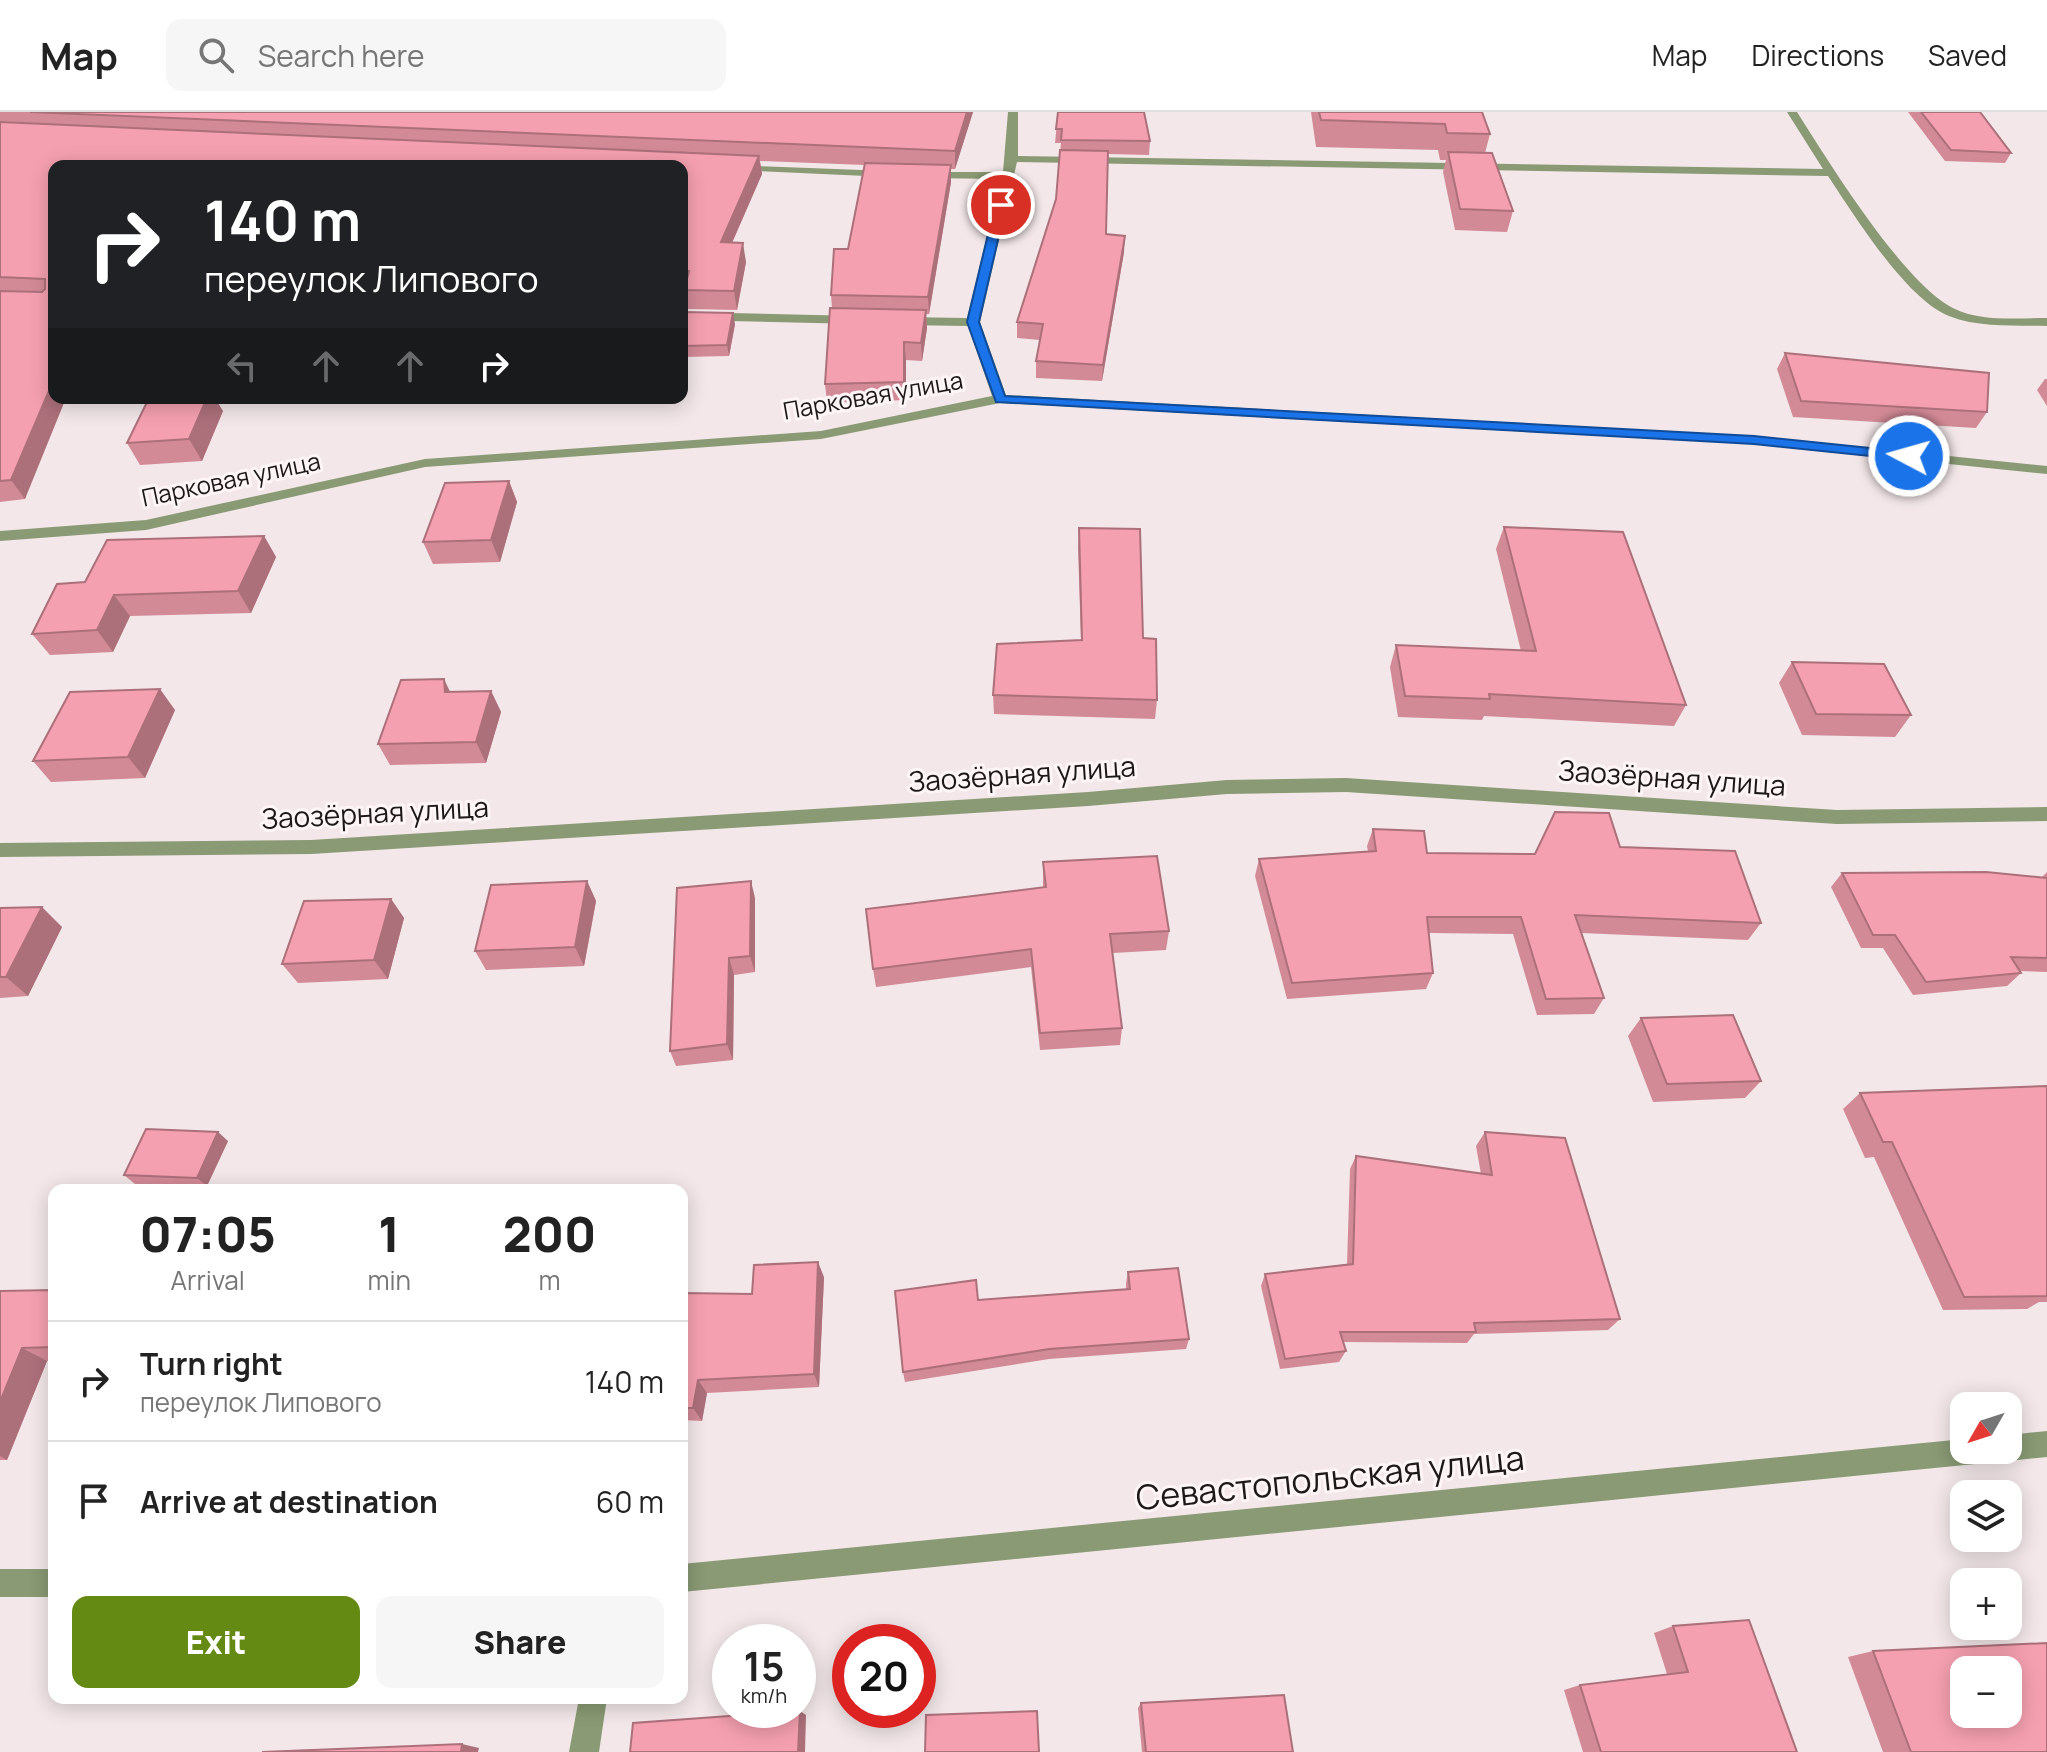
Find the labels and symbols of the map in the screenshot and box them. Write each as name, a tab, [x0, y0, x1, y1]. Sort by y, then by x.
pin	[967, 171, 1035, 239]
street label: Парковая улица	[780, 362, 965, 427]
position arrow	[1867, 414, 1951, 498]
street label: Парковая улица	[138, 443, 323, 514]
street label: Заозёрная улица	[907, 746, 1137, 800]
street label: Заозёрная улица	[1557, 750, 1787, 804]
street label: Заозёрная улица	[260, 787, 490, 837]
north arrow	[1950, 1392, 2022, 1464]
street label: Севастопольская улица	[1134, 1434, 1526, 1520]
speed limit sign: 20	[832, 1624, 936, 1728]

